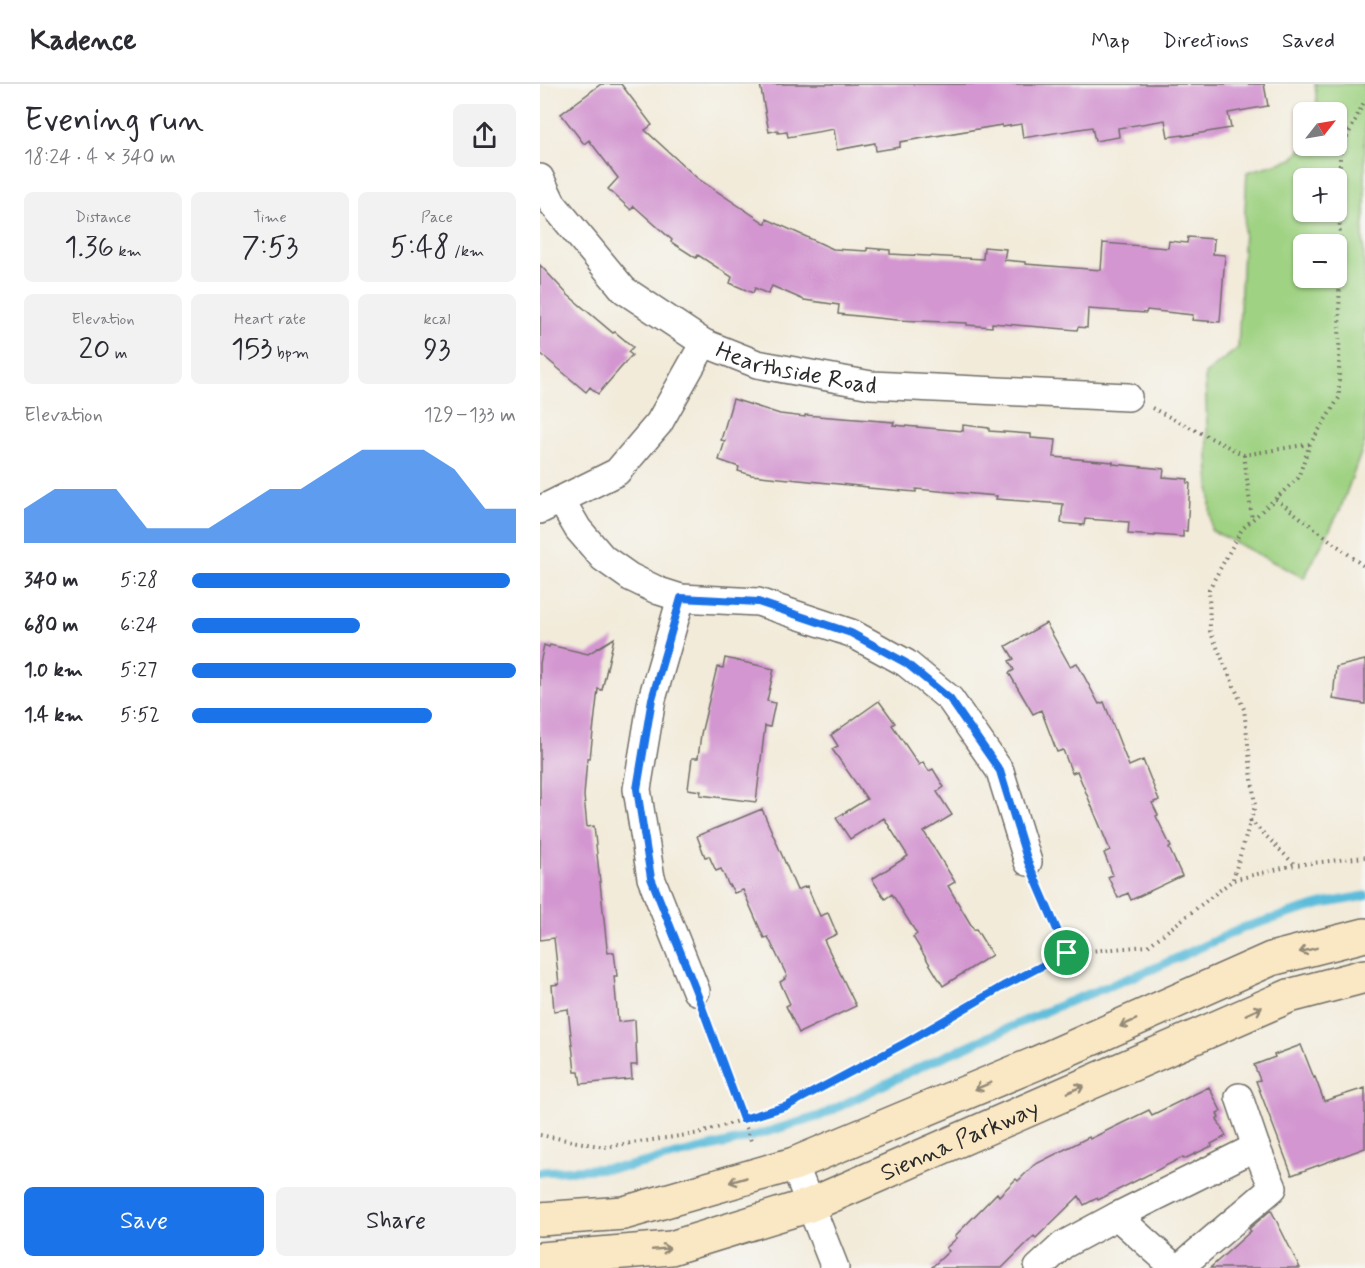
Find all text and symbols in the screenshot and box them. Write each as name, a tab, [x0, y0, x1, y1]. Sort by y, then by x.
text: Kadence	[30, 23, 137, 60]
text: Map	[1091, 27, 1130, 55]
text: Directions	[1163, 27, 1249, 55]
text: Saved	[1282, 27, 1335, 55]
text: Evening run	[24, 99, 204, 143]
north arrow	[1293, 102, 1347, 156]
map controls	[1293, 102, 1347, 288]
button: share	[453, 104, 516, 167]
text: 18:24 · 4 × 340 m	[24, 144, 176, 171]
button: +	[1293, 168, 1347, 222]
text: Distance	[75, 207, 131, 228]
text: Time	[253, 207, 287, 228]
text: Pace	[421, 207, 453, 228]
text: 1.36	[64, 228, 114, 267]
text: 7:53	[242, 228, 298, 267]
text: 5:48	[390, 228, 450, 267]
button: −	[1293, 234, 1347, 288]
text: km	[114, 241, 142, 262]
text: /km	[450, 241, 484, 262]
text: Elevation	[72, 309, 135, 330]
text: Heart rate	[234, 309, 306, 330]
text: kcal	[424, 309, 450, 330]
text: 20	[79, 330, 110, 369]
text: 153	[231, 330, 273, 369]
text: 93	[423, 330, 451, 369]
street label: Hearthside Road	[711, 335, 877, 402]
text: m	[110, 343, 127, 364]
text: bpm	[273, 343, 309, 364]
text: Elevation	[24, 402, 103, 429]
text: 129–133 m	[424, 402, 516, 429]
text: 340 m	[24, 567, 79, 594]
text: 5:28	[120, 567, 158, 594]
text: 680 m	[24, 612, 79, 639]
text: 6:24	[120, 612, 158, 639]
text: 1.0 km	[24, 657, 83, 684]
text: 5:27	[120, 657, 157, 684]
text: 1.4 km	[24, 702, 83, 729]
text: 5:52	[120, 702, 160, 729]
pin	[1041, 927, 1092, 978]
icon: arrive	[1050, 936, 1083, 969]
one-way arrow	[1299, 944, 1318, 956]
one-way arrow	[1245, 1005, 1263, 1016]
one-way arrow	[1120, 1018, 1138, 1029]
one-way arrow	[975, 1081, 993, 1092]
one-way arrow	[1066, 1083, 1084, 1094]
street label: Sienna Parkway	[876, 1093, 1044, 1189]
one-way arrow	[729, 1175, 748, 1186]
button: Save	[24, 1187, 264, 1256]
button: Share	[276, 1187, 516, 1256]
one-way arrow	[651, 1243, 671, 1254]

